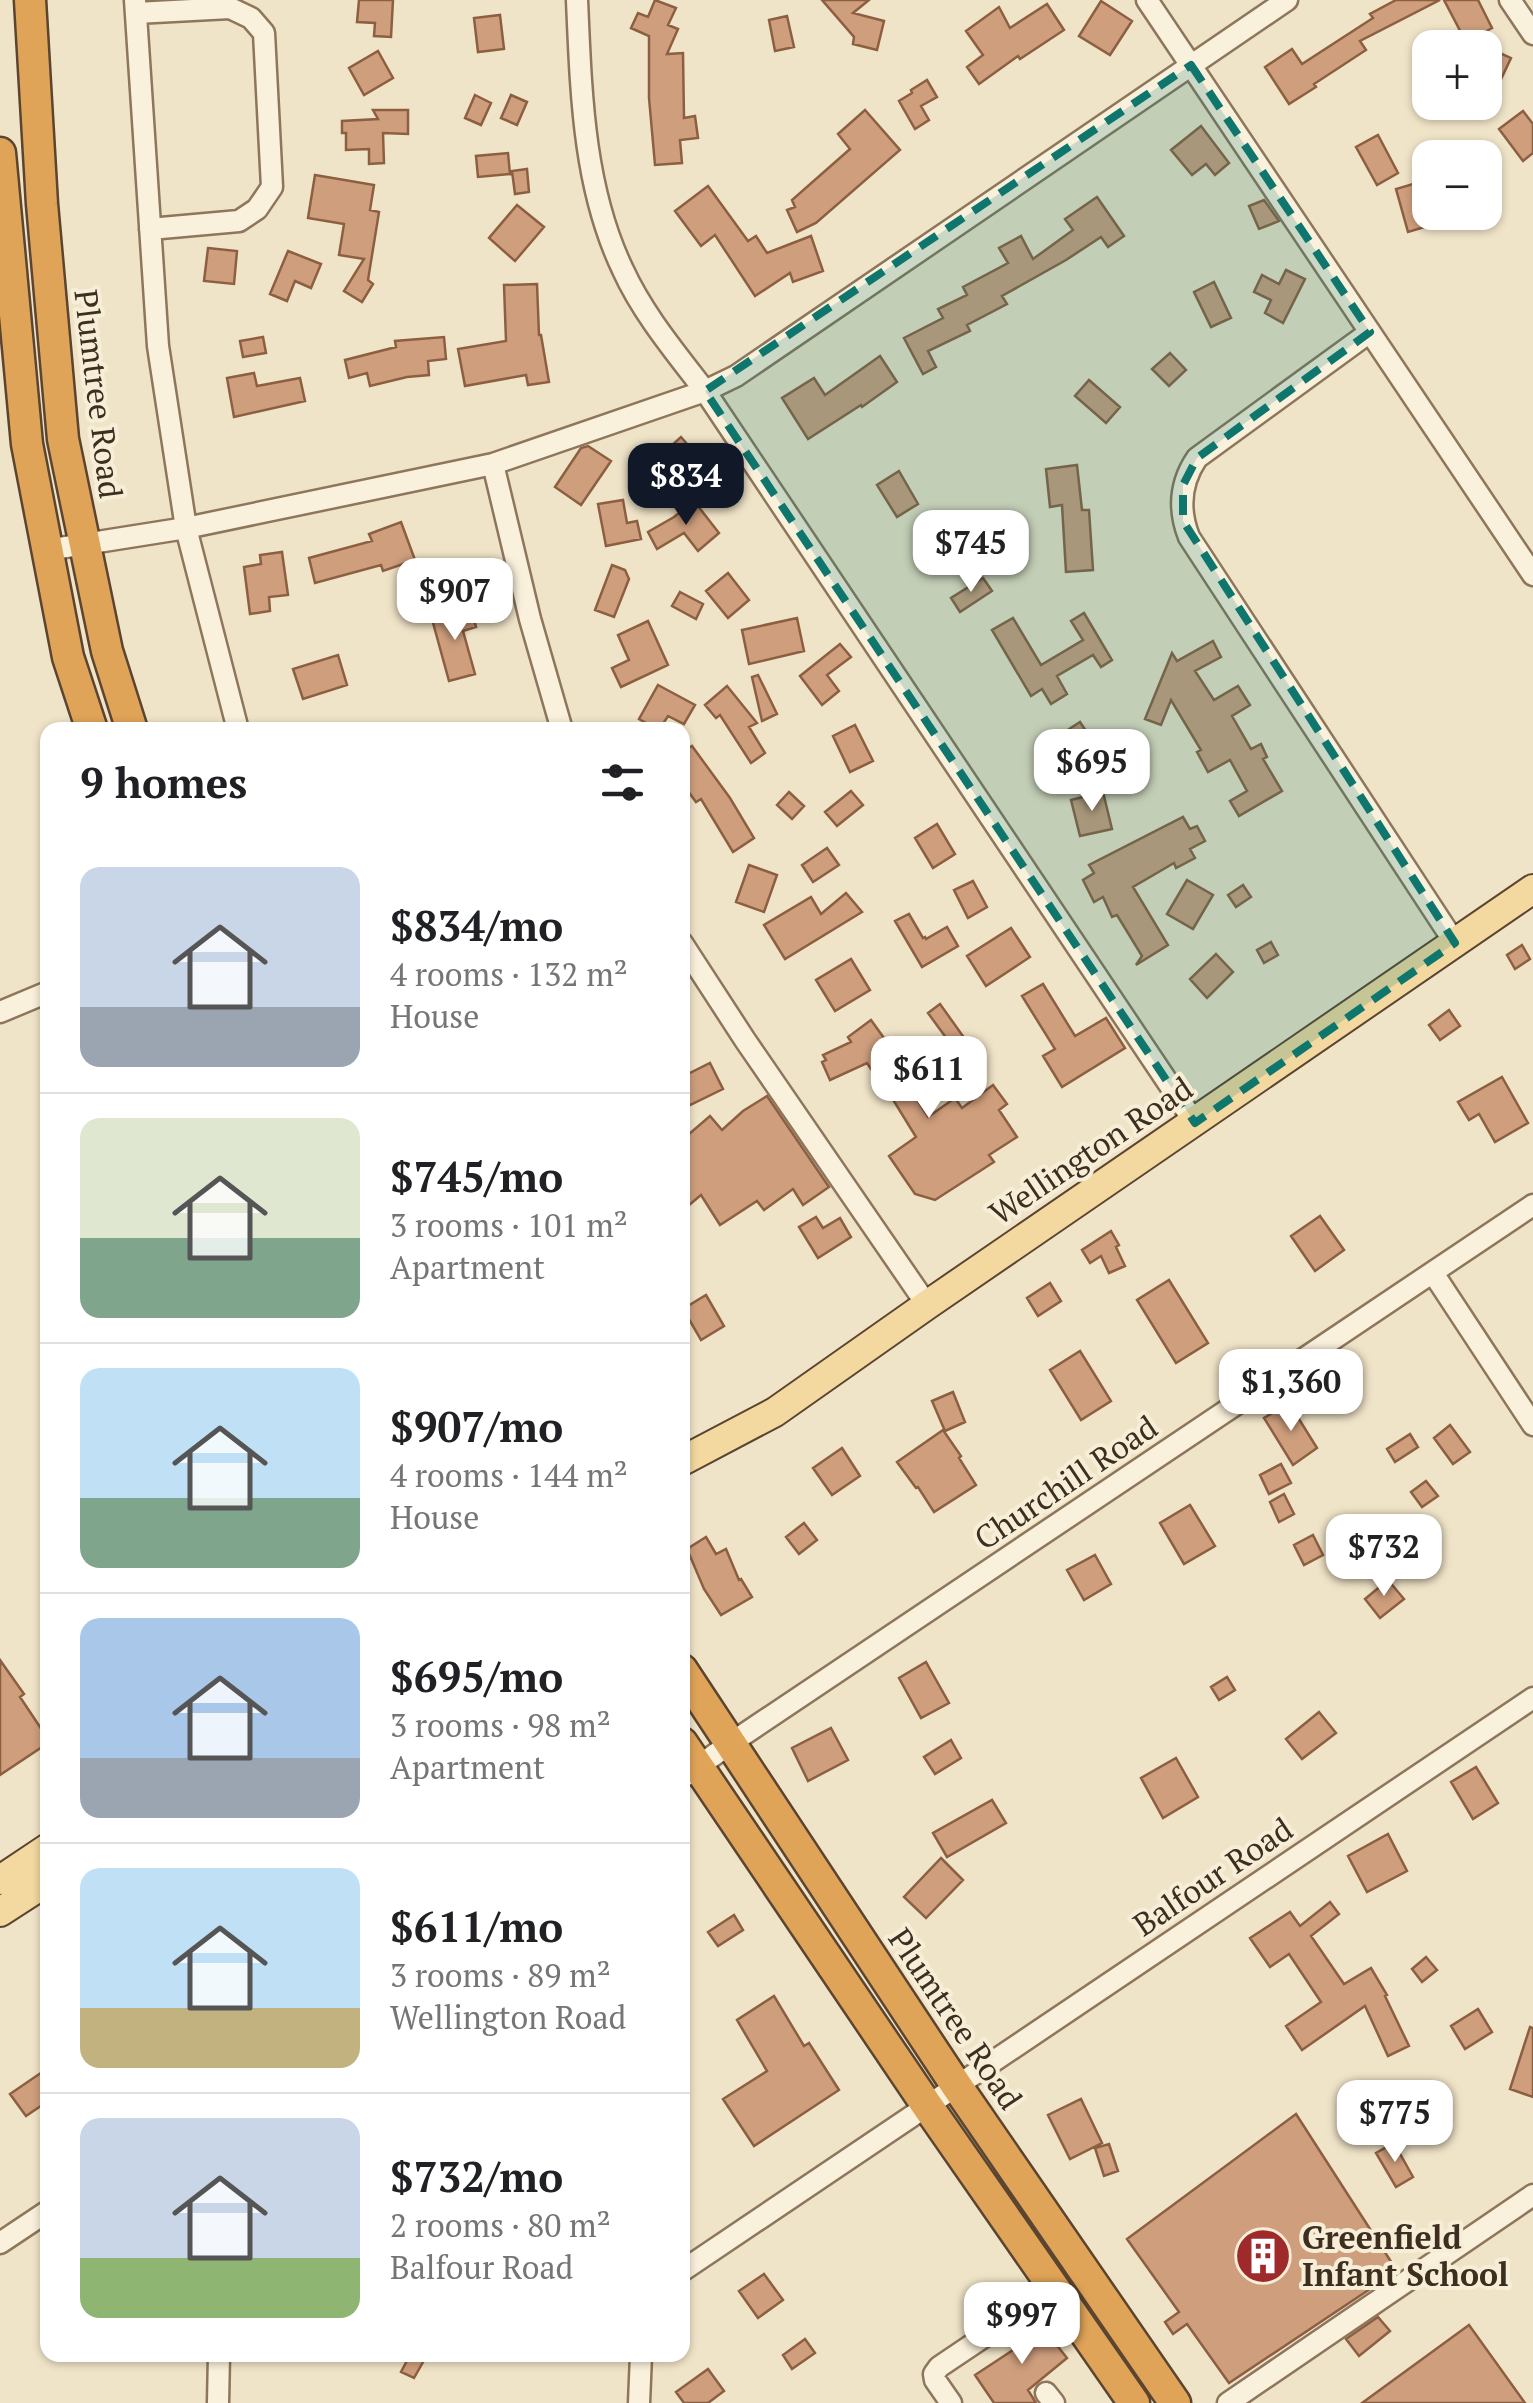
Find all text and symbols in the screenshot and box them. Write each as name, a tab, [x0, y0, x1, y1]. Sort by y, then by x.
map controls	[1412, 30, 1502, 230]
button: +	[1412, 30, 1502, 120]
button: −	[1412, 140, 1502, 230]
street label: Plumtree Road	[65, 287, 133, 501]
pin: $834	[627, 443, 745, 528]
text: $834	[650, 454, 722, 496]
pin: $745	[912, 510, 1030, 595]
text: $745	[935, 521, 1007, 563]
pin: $907	[396, 558, 514, 643]
text: $907	[419, 569, 491, 611]
pin: $695	[1033, 729, 1151, 814]
text: $695	[1056, 740, 1128, 782]
text: 9 homes	[80, 754, 247, 810]
icon: filters	[595, 755, 650, 810]
text: $834/mo	[390, 897, 563, 953]
icon: home	[160, 907, 280, 1027]
text: 4 rooms · 132 m²	[390, 953, 628, 995]
text: House	[390, 995, 479, 1037]
pin: $611	[870, 1036, 988, 1121]
text: $611	[893, 1047, 965, 1089]
street label: Wellington Road	[981, 1067, 1200, 1234]
text: $745/mo	[390, 1148, 563, 1204]
icon: home	[160, 1158, 280, 1278]
text: 3 rooms · 101 m²	[390, 1204, 628, 1246]
text: Apartment	[390, 1246, 545, 1288]
pin: $1,360	[1210, 1349, 1372, 1434]
text: $1,360	[1241, 1360, 1341, 1402]
text: $907/mo	[390, 1398, 563, 1454]
street label: Churchill Road	[966, 1405, 1165, 1559]
icon: home	[160, 1408, 280, 1528]
text: 4 rooms · 144 m²	[390, 1454, 628, 1496]
text: House	[390, 1496, 479, 1538]
pin: $732	[1325, 1514, 1443, 1599]
text: $732	[1348, 1525, 1420, 1567]
text: $695/mo	[390, 1648, 563, 1704]
icon: home	[160, 1658, 280, 1778]
text: 3 rooms · 98 m²	[390, 1704, 611, 1746]
text: Apartment	[390, 1746, 545, 1788]
street label: Balfour Road	[1125, 1807, 1300, 1945]
text: $611/mo	[390, 1898, 563, 1954]
icon: home	[160, 1908, 280, 2028]
street label: Plumtree Road	[880, 1920, 1032, 2118]
text: 3 rooms · 89 m²	[390, 1954, 611, 1996]
text: Wellington Road	[390, 1996, 626, 2038]
pin: $775	[1336, 2080, 1454, 2165]
text: $775	[1359, 2091, 1431, 2133]
text: $732/mo	[390, 2148, 563, 2204]
icon: home	[160, 2158, 280, 2278]
text: 2 rooms · 80 m²	[390, 2204, 611, 2246]
place label: Greenfield Infant School	[1302, 2216, 1509, 2295]
building icon: Greenfield Infant School	[1233, 2226, 1293, 2286]
text: Balfour Road	[390, 2246, 573, 2288]
pin: $997	[963, 2282, 1081, 2367]
text: $997	[986, 2293, 1058, 2335]

